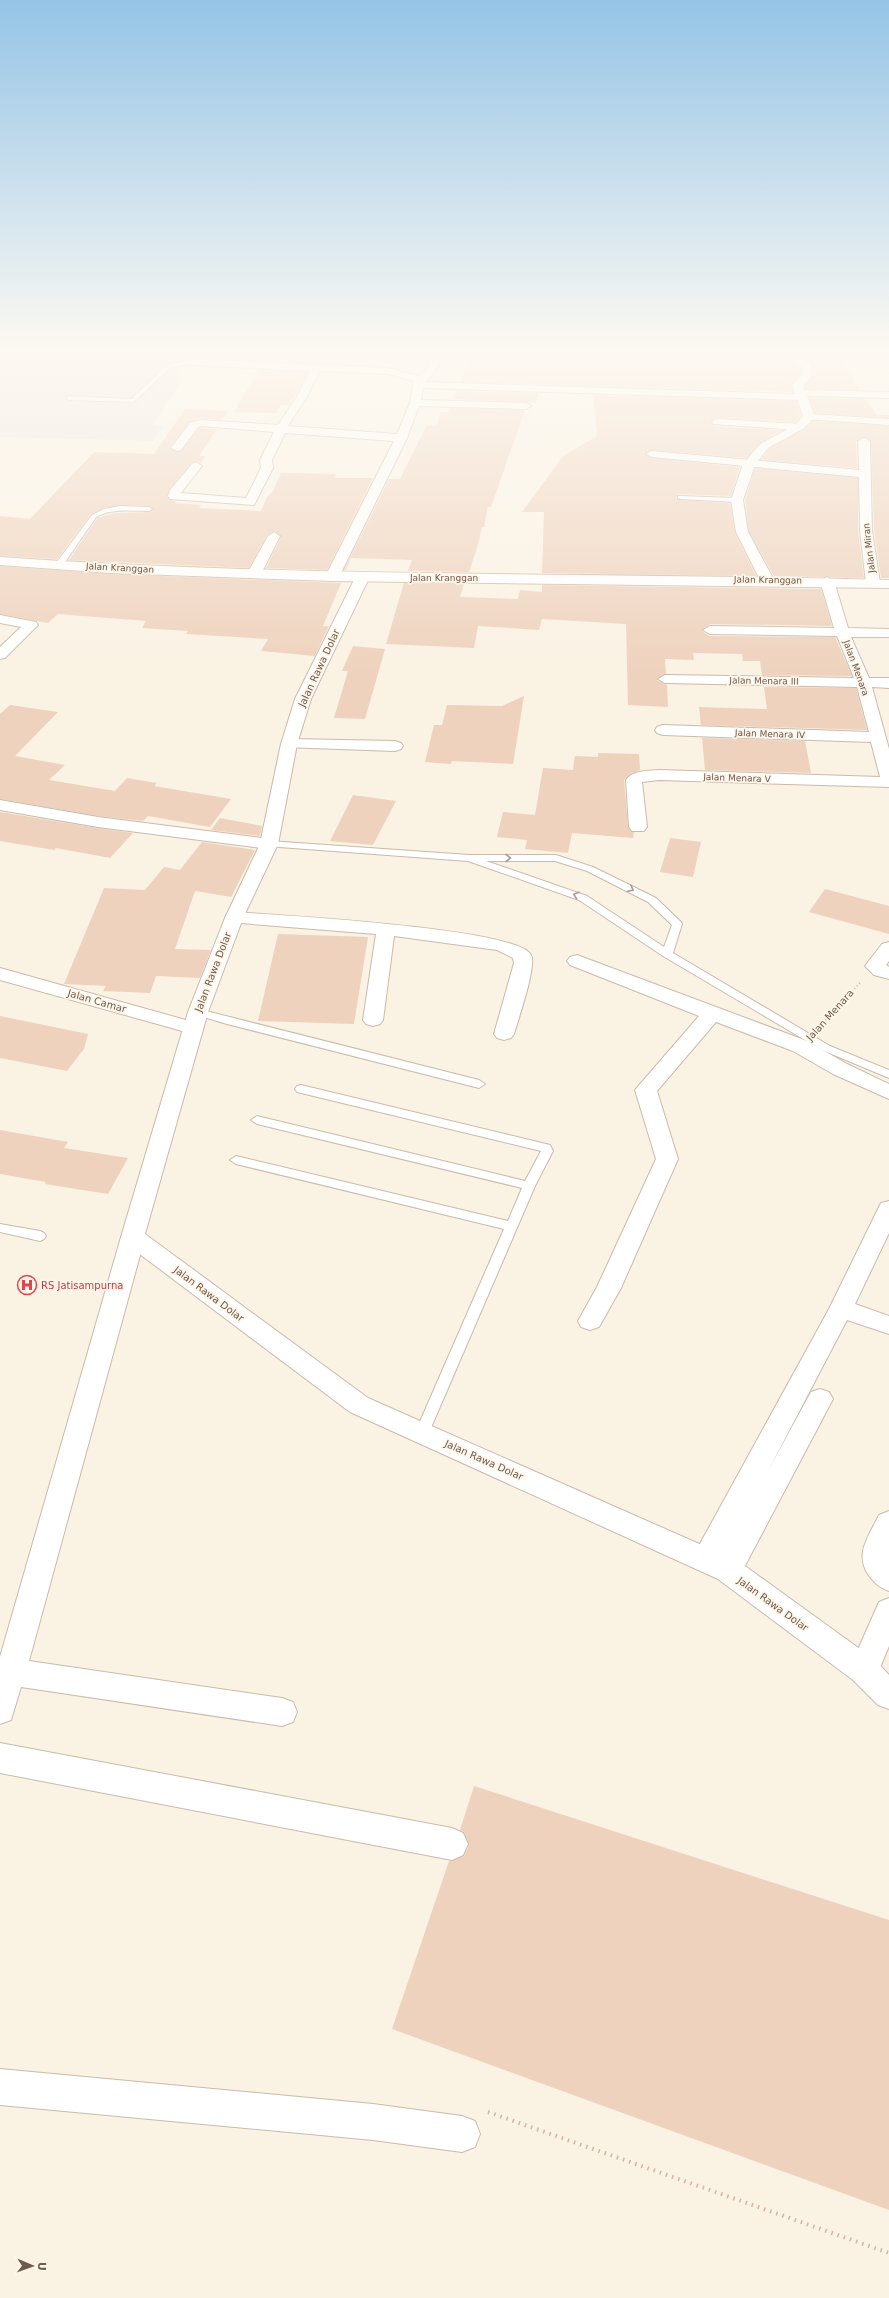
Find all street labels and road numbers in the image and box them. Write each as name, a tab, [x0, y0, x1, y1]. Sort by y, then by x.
street label: Jalan Miran	[861, 523, 877, 574]
street label: Jalan Kranggan	[85, 561, 154, 575]
street label: Jalan Kranggan	[409, 573, 478, 583]
street label: Jalan Kranggan	[733, 574, 802, 586]
street label: Jalan Rawa Dolar	[296, 627, 342, 710]
street label: Jalan Menara	[841, 638, 871, 697]
street label: Jalan Menara III	[728, 675, 799, 687]
street label: Jalan Menara IV	[734, 728, 806, 740]
street label: Jalan Menara V	[702, 772, 772, 784]
street label: Jalan Rawa Dolar	[192, 930, 234, 1014]
street label: Jalan Camar	[65, 987, 128, 1015]
street label: Jalan Menara	[803, 987, 856, 1044]
street label: Jalan Rawa Dolar	[171, 1264, 247, 1324]
street label: Jalan Rawa Dolar	[442, 1437, 526, 1483]
street label: Jalan Rawa Dolar	[735, 1574, 811, 1634]

